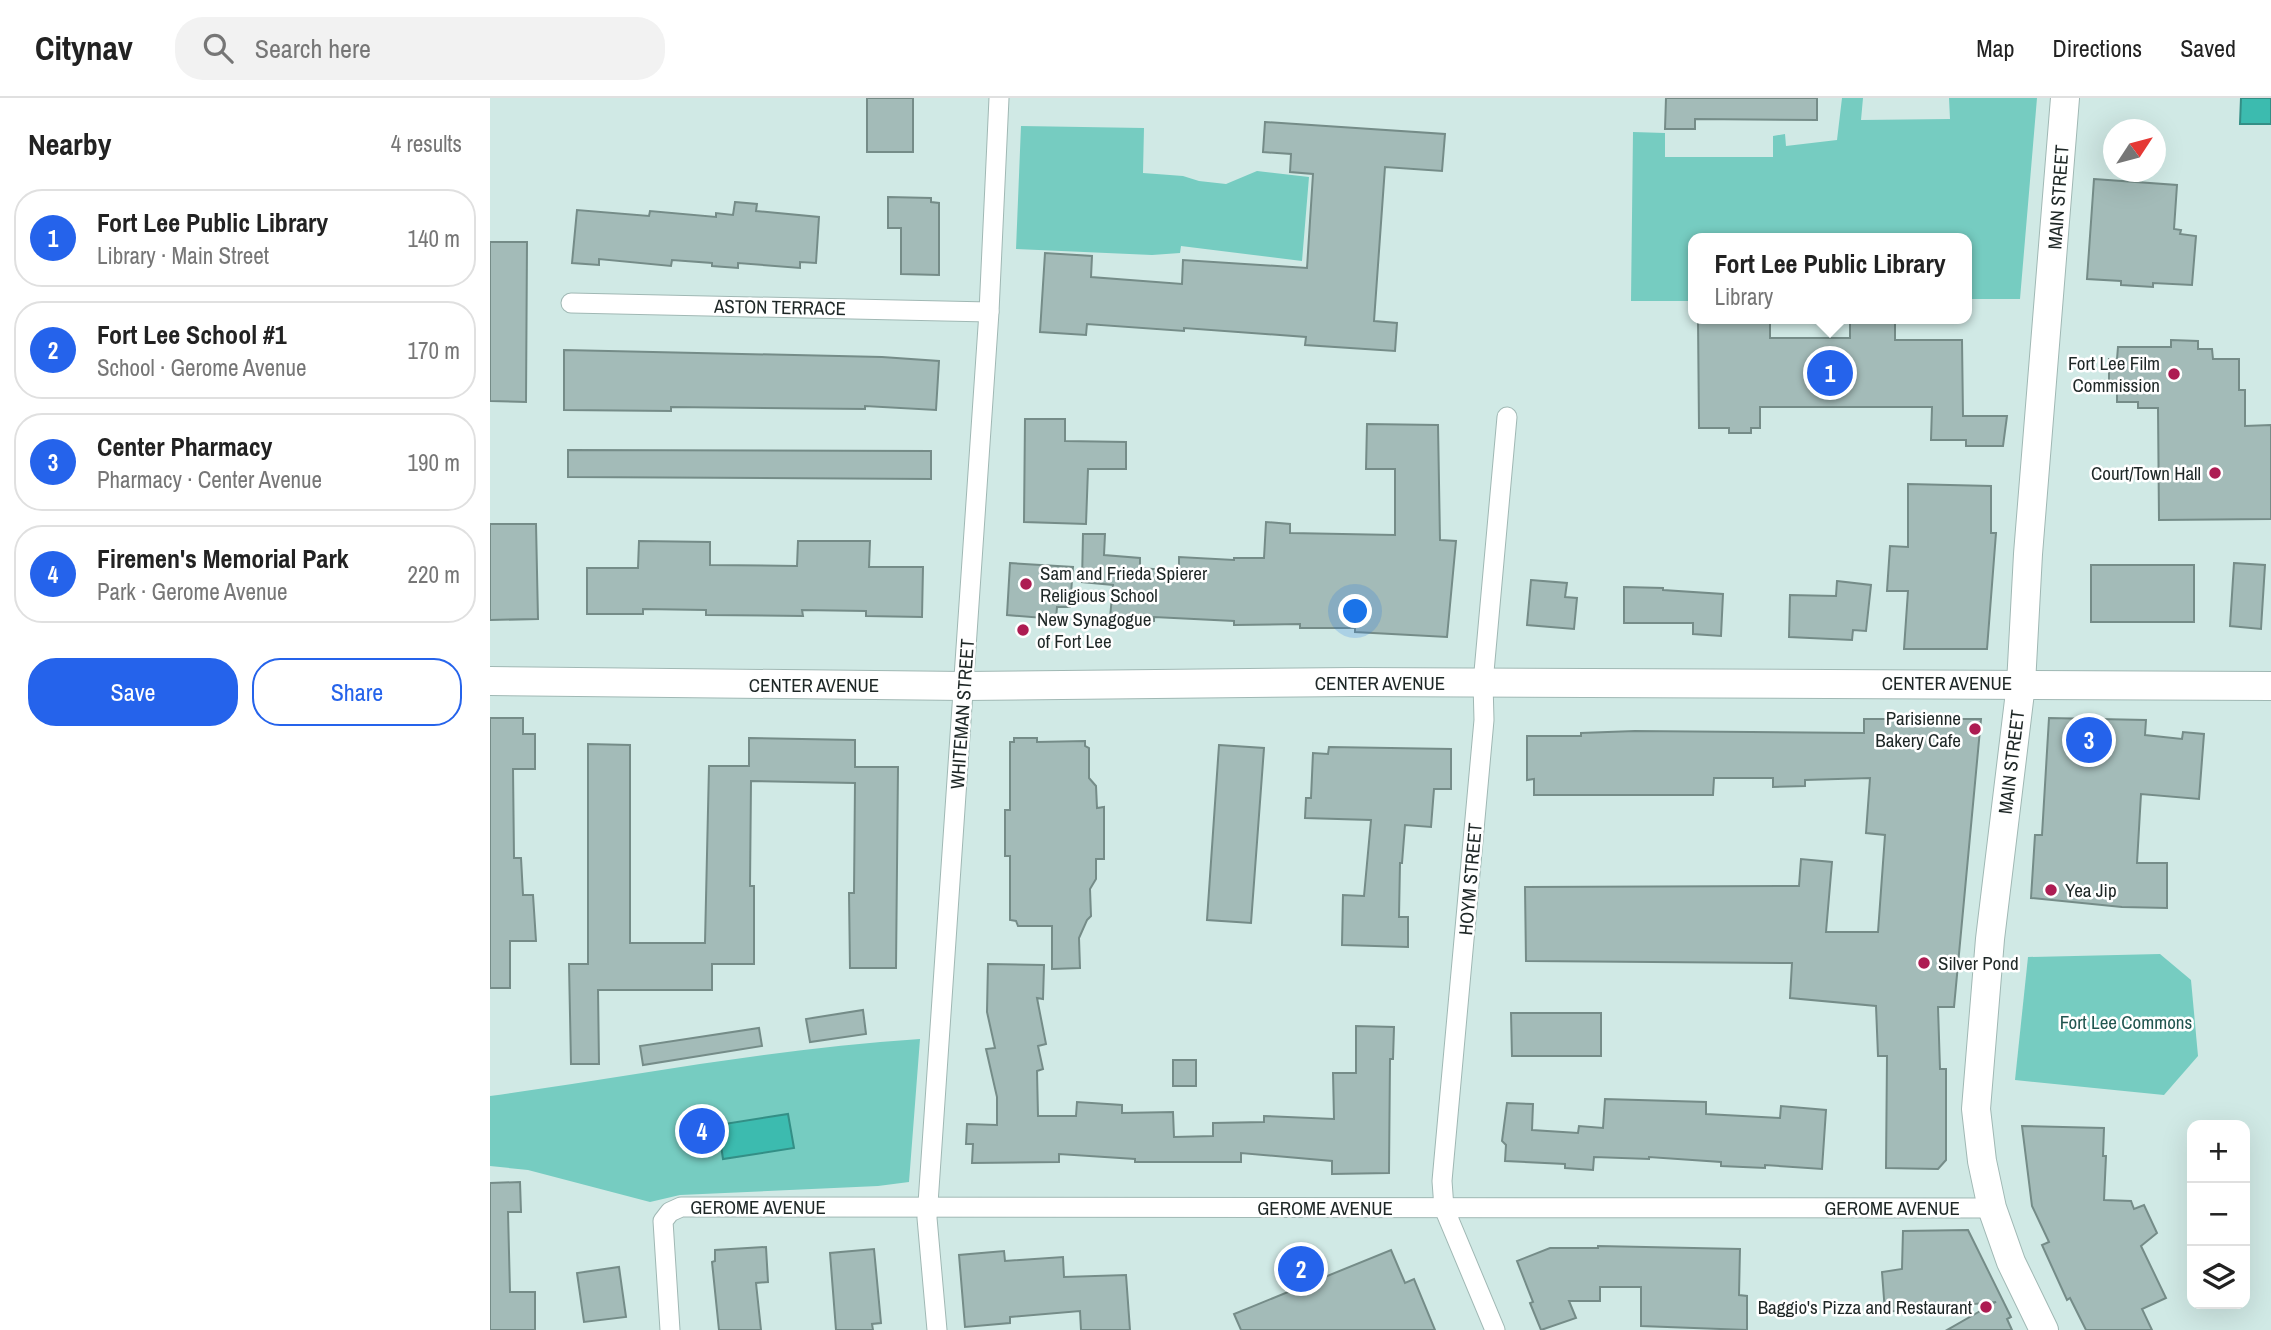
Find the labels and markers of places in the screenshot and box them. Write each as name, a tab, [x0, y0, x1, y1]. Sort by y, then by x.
pin: 1	[1807, 347, 1853, 399]
place label: Fort Lee Film Commission	[2068, 350, 2160, 398]
marker: Fort Lee Film Commission	[2166, 366, 2182, 382]
place label: Court/Town Hall	[2091, 460, 2201, 486]
marker: Court/Town Hall	[2207, 465, 2223, 481]
place label: Sam and Frieda Spierer Religious School	[1040, 560, 1208, 608]
marker: Sam and Frieda Spierer Religious School	[1018, 576, 1034, 592]
place label: New Synagogue of Fort Lee	[1037, 606, 1151, 654]
marker: New Synagogue of Fort Lee	[1015, 622, 1031, 638]
place label: Parisienne Bakery Cafe	[1875, 705, 1961, 753]
pin: 3	[2066, 714, 2112, 766]
marker: Parisienne Bakery Cafe	[1967, 721, 1983, 737]
place label: Yea Jip	[2065, 877, 2117, 903]
marker: Yea Jip	[2043, 882, 2059, 898]
place label: Silver Pond	[1938, 950, 2019, 976]
marker: Silver Pond	[1916, 955, 1932, 971]
pin: 4	[679, 1105, 725, 1157]
pin: 2	[1278, 1243, 1324, 1295]
place label: Baggio's Pizza and Restaurant	[1758, 1294, 1973, 1320]
marker: Baggio's Pizza and Restaurant	[1978, 1299, 1994, 1315]

